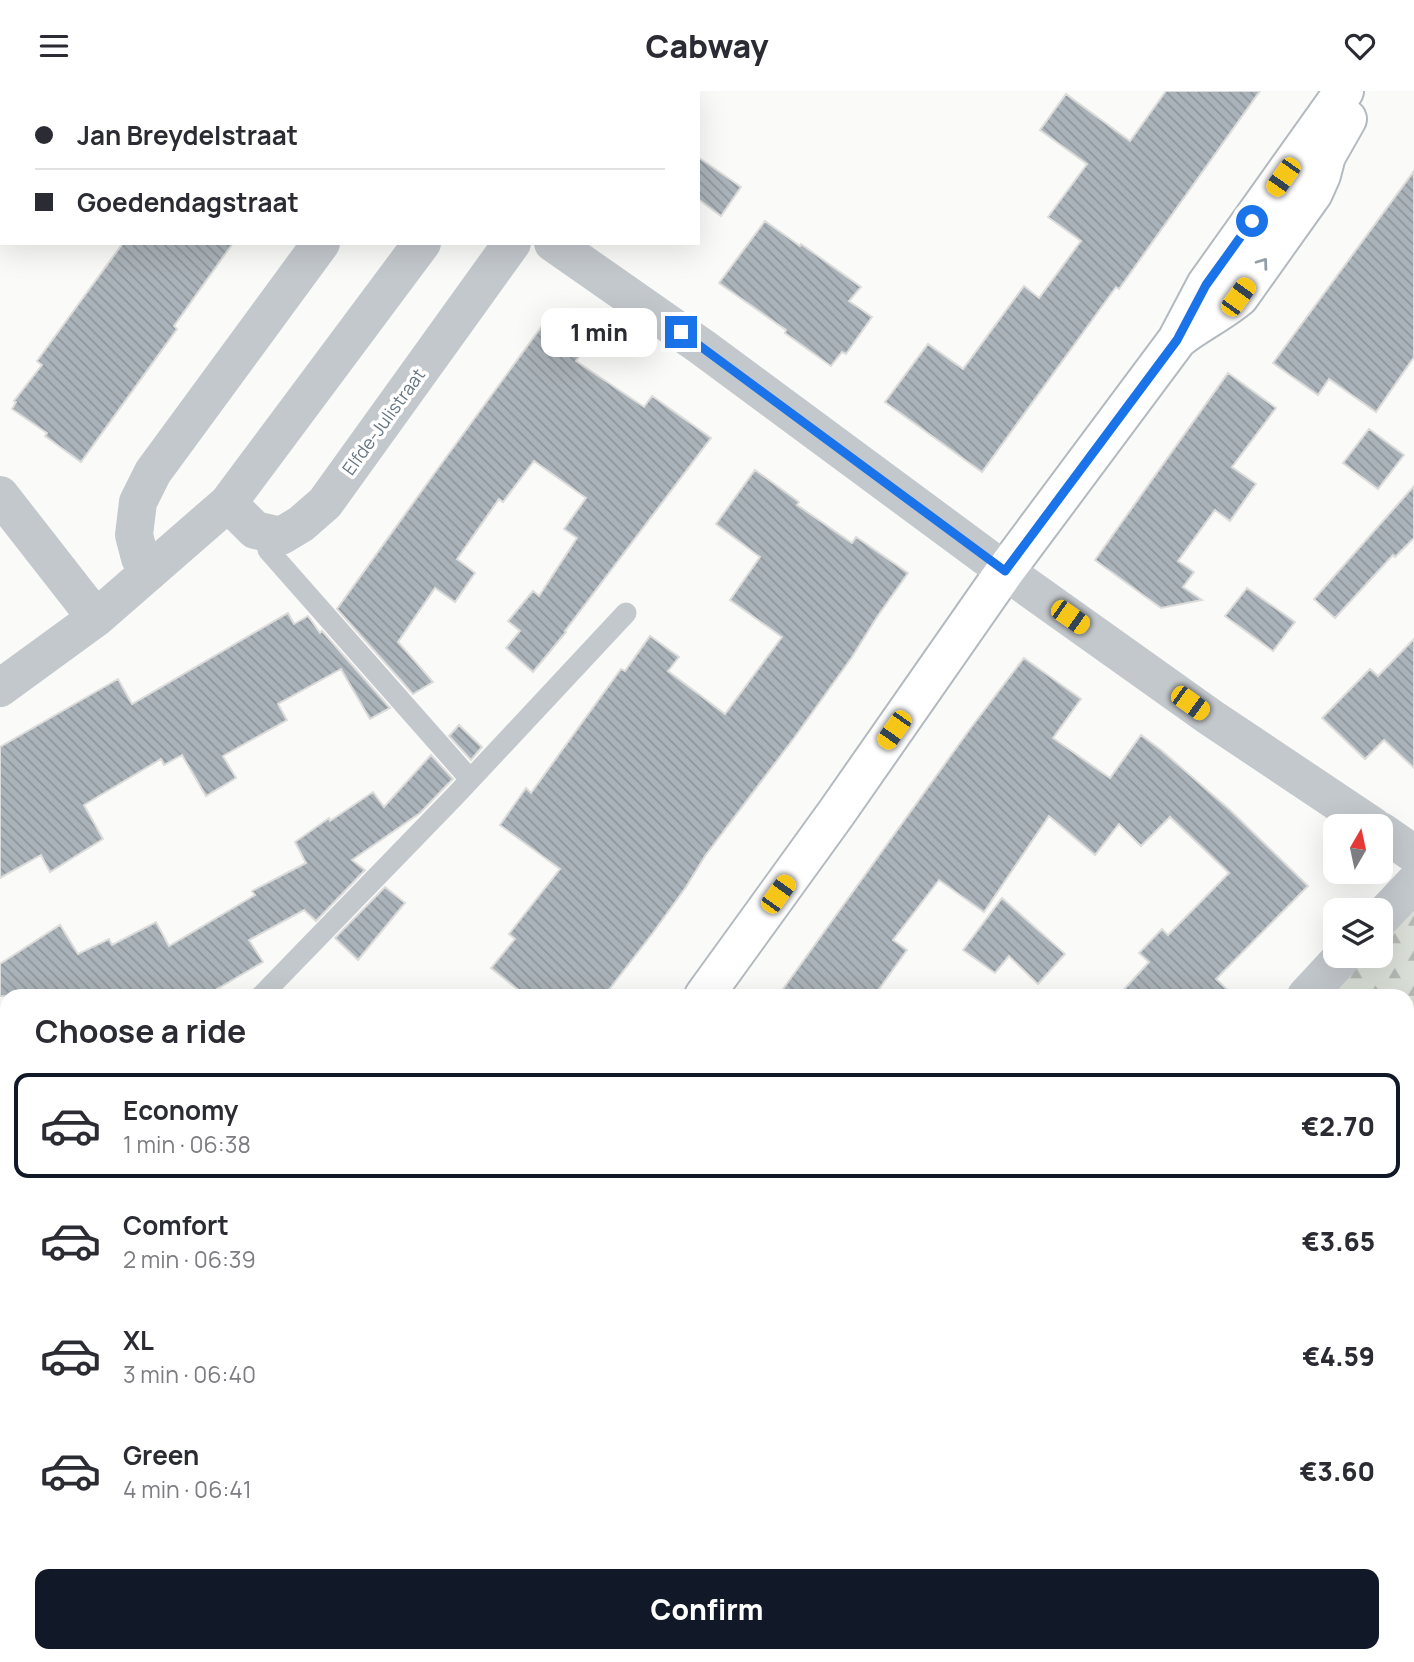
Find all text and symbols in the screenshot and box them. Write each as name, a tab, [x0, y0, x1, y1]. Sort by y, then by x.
text: Cabway	[646, 24, 768, 68]
icon: menu	[35, 27, 73, 65]
icon: heart	[1341, 27, 1379, 65]
text: Jan Breydelstraat	[77, 117, 298, 153]
car	[1263, 154, 1304, 200]
text: Goedendagstraat	[77, 184, 299, 220]
route start	[1236, 205, 1268, 237]
one-way arrow	[1255, 258, 1267, 271]
car	[1218, 274, 1259, 320]
callout: 1 min	[541, 307, 656, 357]
text: 1 min	[570, 316, 628, 348]
route end	[665, 316, 697, 348]
street label: Elfde-Julistraat	[336, 363, 430, 479]
car	[1047, 596, 1094, 638]
car	[1167, 682, 1214, 724]
car	[874, 707, 915, 753]
north arrow	[1323, 814, 1393, 884]
map controls	[1323, 814, 1393, 968]
car	[758, 871, 799, 917]
button: layers	[1323, 898, 1393, 968]
text: Choose a ride	[35, 1009, 246, 1053]
text: Economy	[123, 1092, 238, 1128]
icon: car	[39, 1094, 102, 1157]
text: €2.70	[1301, 1108, 1375, 1144]
text: 1 min · 06:38	[123, 1128, 251, 1160]
text: Comfort	[123, 1207, 229, 1243]
icon: car	[39, 1209, 102, 1272]
text: €3.65	[1302, 1223, 1375, 1259]
text: 2 min · 06:39	[123, 1243, 256, 1275]
text: XL	[123, 1322, 154, 1358]
icon: car	[39, 1324, 102, 1387]
text: €4.59	[1302, 1338, 1375, 1374]
text: 3 min · 06:40	[123, 1358, 256, 1390]
text: Green	[123, 1437, 199, 1473]
icon: car	[39, 1439, 102, 1502]
text: €3.60	[1300, 1453, 1375, 1489]
text: 4 min · 06:41	[123, 1473, 252, 1505]
button: Confirm	[35, 1569, 1379, 1649]

